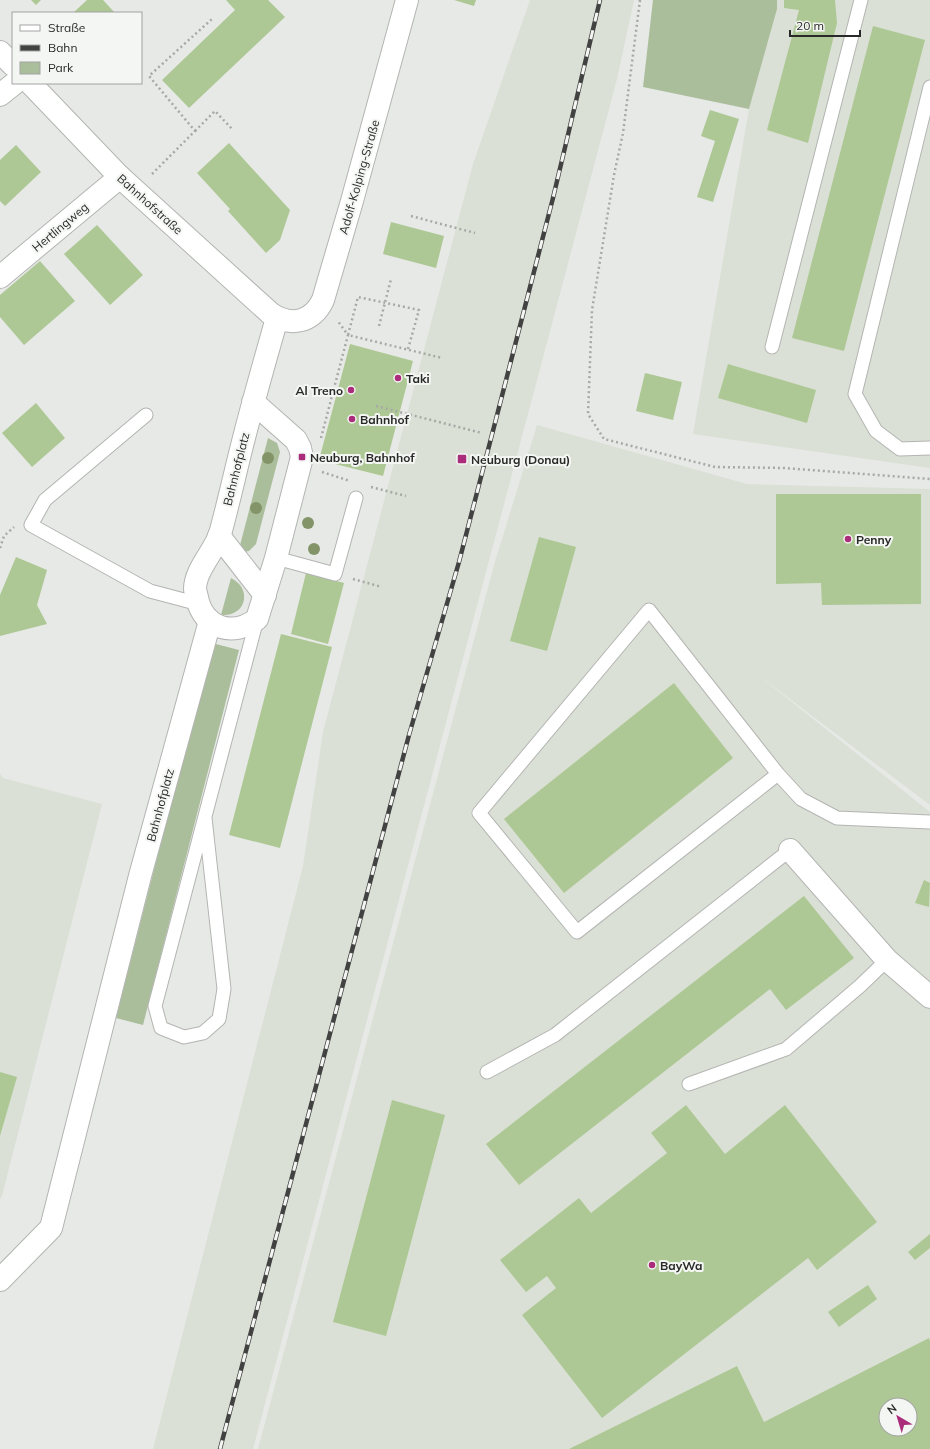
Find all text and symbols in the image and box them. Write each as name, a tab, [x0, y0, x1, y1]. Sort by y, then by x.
legend	[12, 12, 142, 84]
scale bar	[790, 12, 860, 38]
text: 20 m	[796, 18, 824, 33]
text: Straße	[48, 20, 85, 35]
text: Bahn	[48, 40, 77, 55]
text: Park	[48, 60, 74, 75]
street label: Adolf-Kolping-Straße	[335, 118, 383, 236]
street label: Bahnhofstraße	[114, 171, 186, 237]
street label: Hertlingweg	[29, 199, 91, 255]
place label: Taki	[406, 371, 430, 386]
marker: Taki	[393, 373, 403, 383]
place label: Al Treno	[296, 383, 343, 398]
marker: Al Treno	[346, 385, 356, 395]
place label: Bahnhof	[360, 412, 409, 427]
marker: Bahnhof	[347, 414, 357, 424]
street label: Bahnhofplatz	[220, 431, 252, 507]
place label: Neuburg, Bahnhof	[310, 450, 415, 465]
marker: Neuburg, Bahnhof	[297, 452, 307, 462]
place label: Neuburg (Donau)	[471, 452, 570, 467]
marker: Neuburg (Donau)	[456, 453, 468, 465]
place label: Penny	[856, 532, 892, 547]
marker: Penny	[843, 534, 853, 544]
street label: Bahnhofplatz	[143, 767, 177, 843]
place label: BayWa	[660, 1258, 702, 1273]
marker: BayWa	[647, 1260, 657, 1270]
north arrow	[878, 1397, 918, 1437]
text: N	[884, 1401, 899, 1417]

